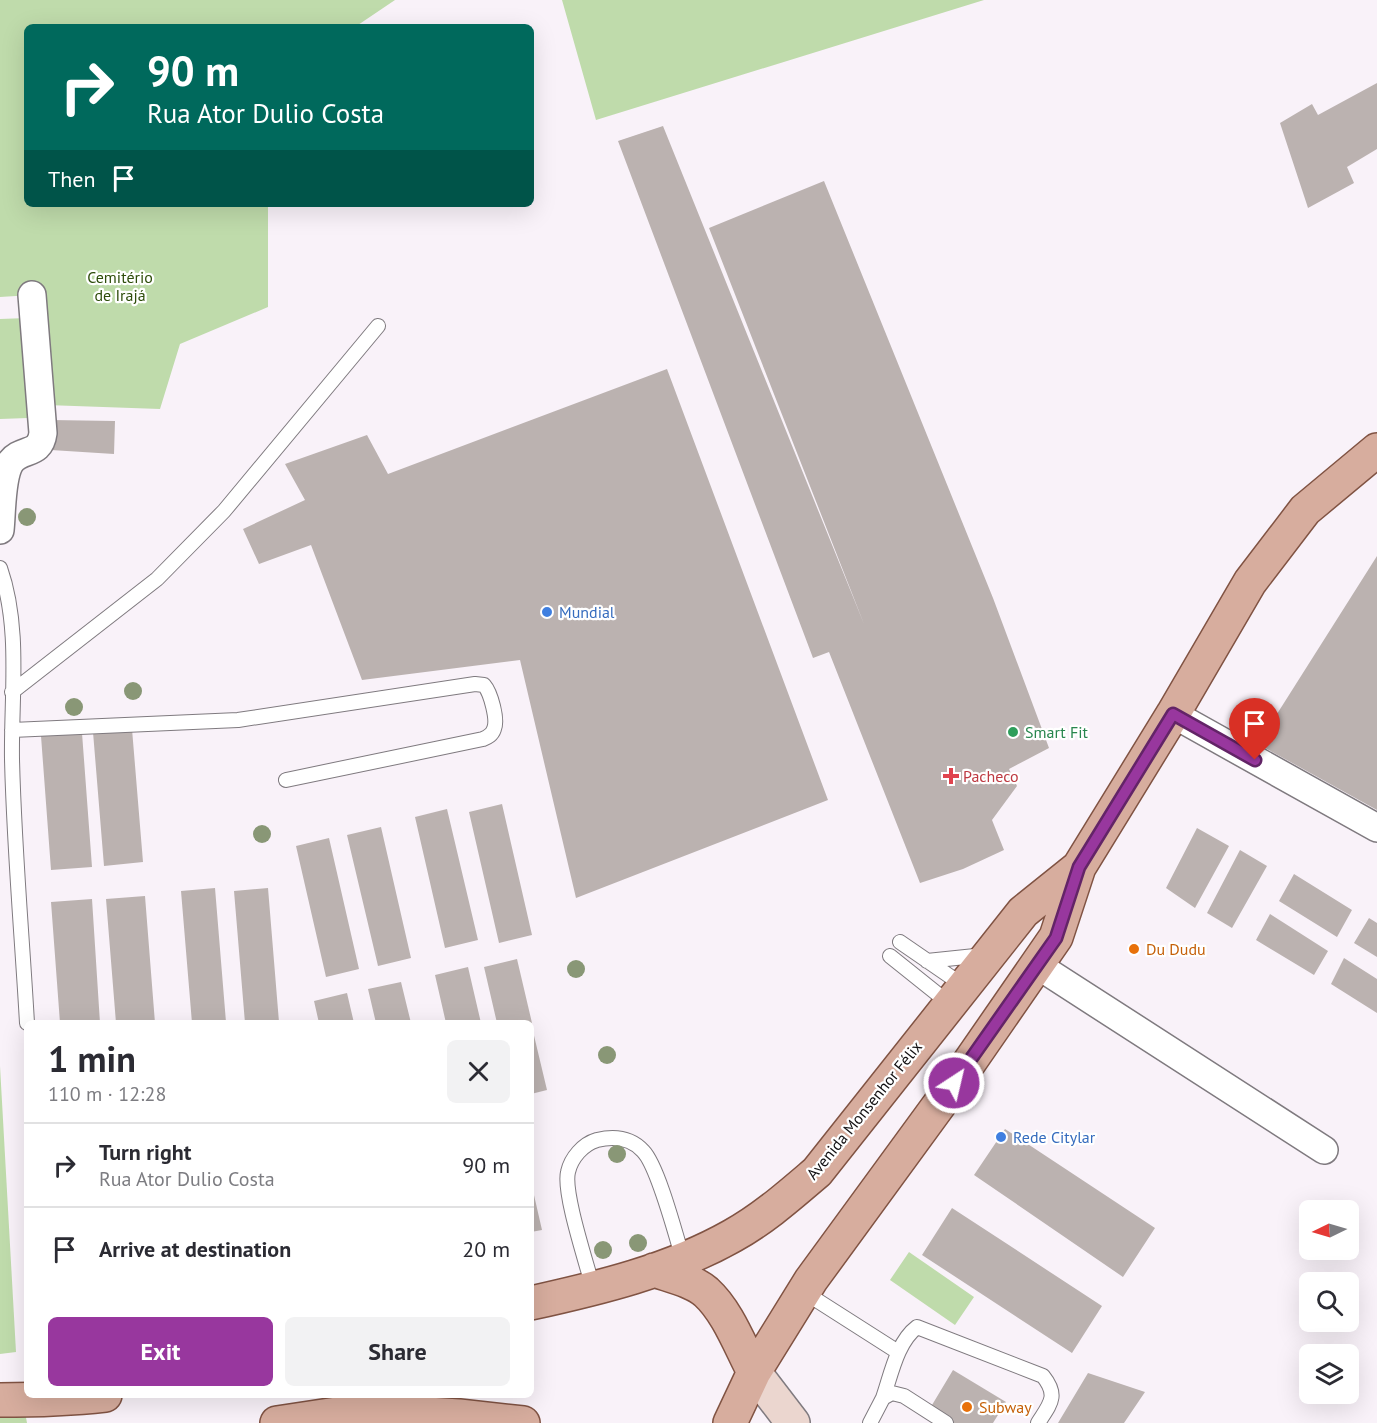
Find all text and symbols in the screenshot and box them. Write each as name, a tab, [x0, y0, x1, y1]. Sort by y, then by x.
text: 90 m	[147, 43, 239, 98]
icon: right	[48, 48, 126, 126]
text: Rua Ator Dulio Costa	[147, 96, 384, 130]
icon: arrive	[107, 162, 140, 195]
text: Then	[48, 165, 95, 193]
park label: Cemitério de Irajá	[87, 267, 153, 305]
place label: Mundial	[559, 602, 615, 622]
marker: Mundial	[540, 605, 554, 619]
pin	[1229, 698, 1280, 760]
icon: arrive	[1238, 707, 1271, 740]
place label: Smart Fit	[1025, 722, 1089, 742]
marker: Smart Fit	[1006, 725, 1020, 739]
place label: Pacheco	[963, 766, 1019, 786]
marker: Pacheco	[944, 769, 958, 783]
place label: Du Dudu	[1146, 939, 1206, 959]
marker: Du Dudu	[1127, 942, 1141, 956]
text: 1 min	[48, 1035, 136, 1082]
street label: Avenida Monsenhor Félix	[802, 1037, 926, 1183]
button: close	[447, 1040, 510, 1103]
position arrow	[922, 1051, 986, 1115]
text: 110 m · 12:28	[48, 1081, 166, 1107]
place label: Rede Citylar	[1013, 1127, 1096, 1147]
marker: Rede Citylar	[994, 1130, 1008, 1144]
text: Turn right	[99, 1138, 191, 1166]
icon: right	[48, 1149, 81, 1182]
text: 90 m	[462, 1151, 510, 1179]
text: Rua Ator Dulio Costa	[99, 1166, 275, 1192]
north arrow	[1299, 1200, 1359, 1260]
map controls	[1299, 1200, 1359, 1404]
icon: arrive	[48, 1233, 81, 1266]
text: Arrive at destination	[99, 1235, 291, 1263]
text: 20 m	[462, 1235, 510, 1263]
button: search	[1299, 1272, 1359, 1332]
button: Exit	[48, 1317, 273, 1386]
button: Share	[285, 1317, 510, 1386]
button: layers	[1299, 1344, 1359, 1404]
place label: Subway	[979, 1397, 1032, 1417]
marker: Subway	[960, 1400, 974, 1414]

